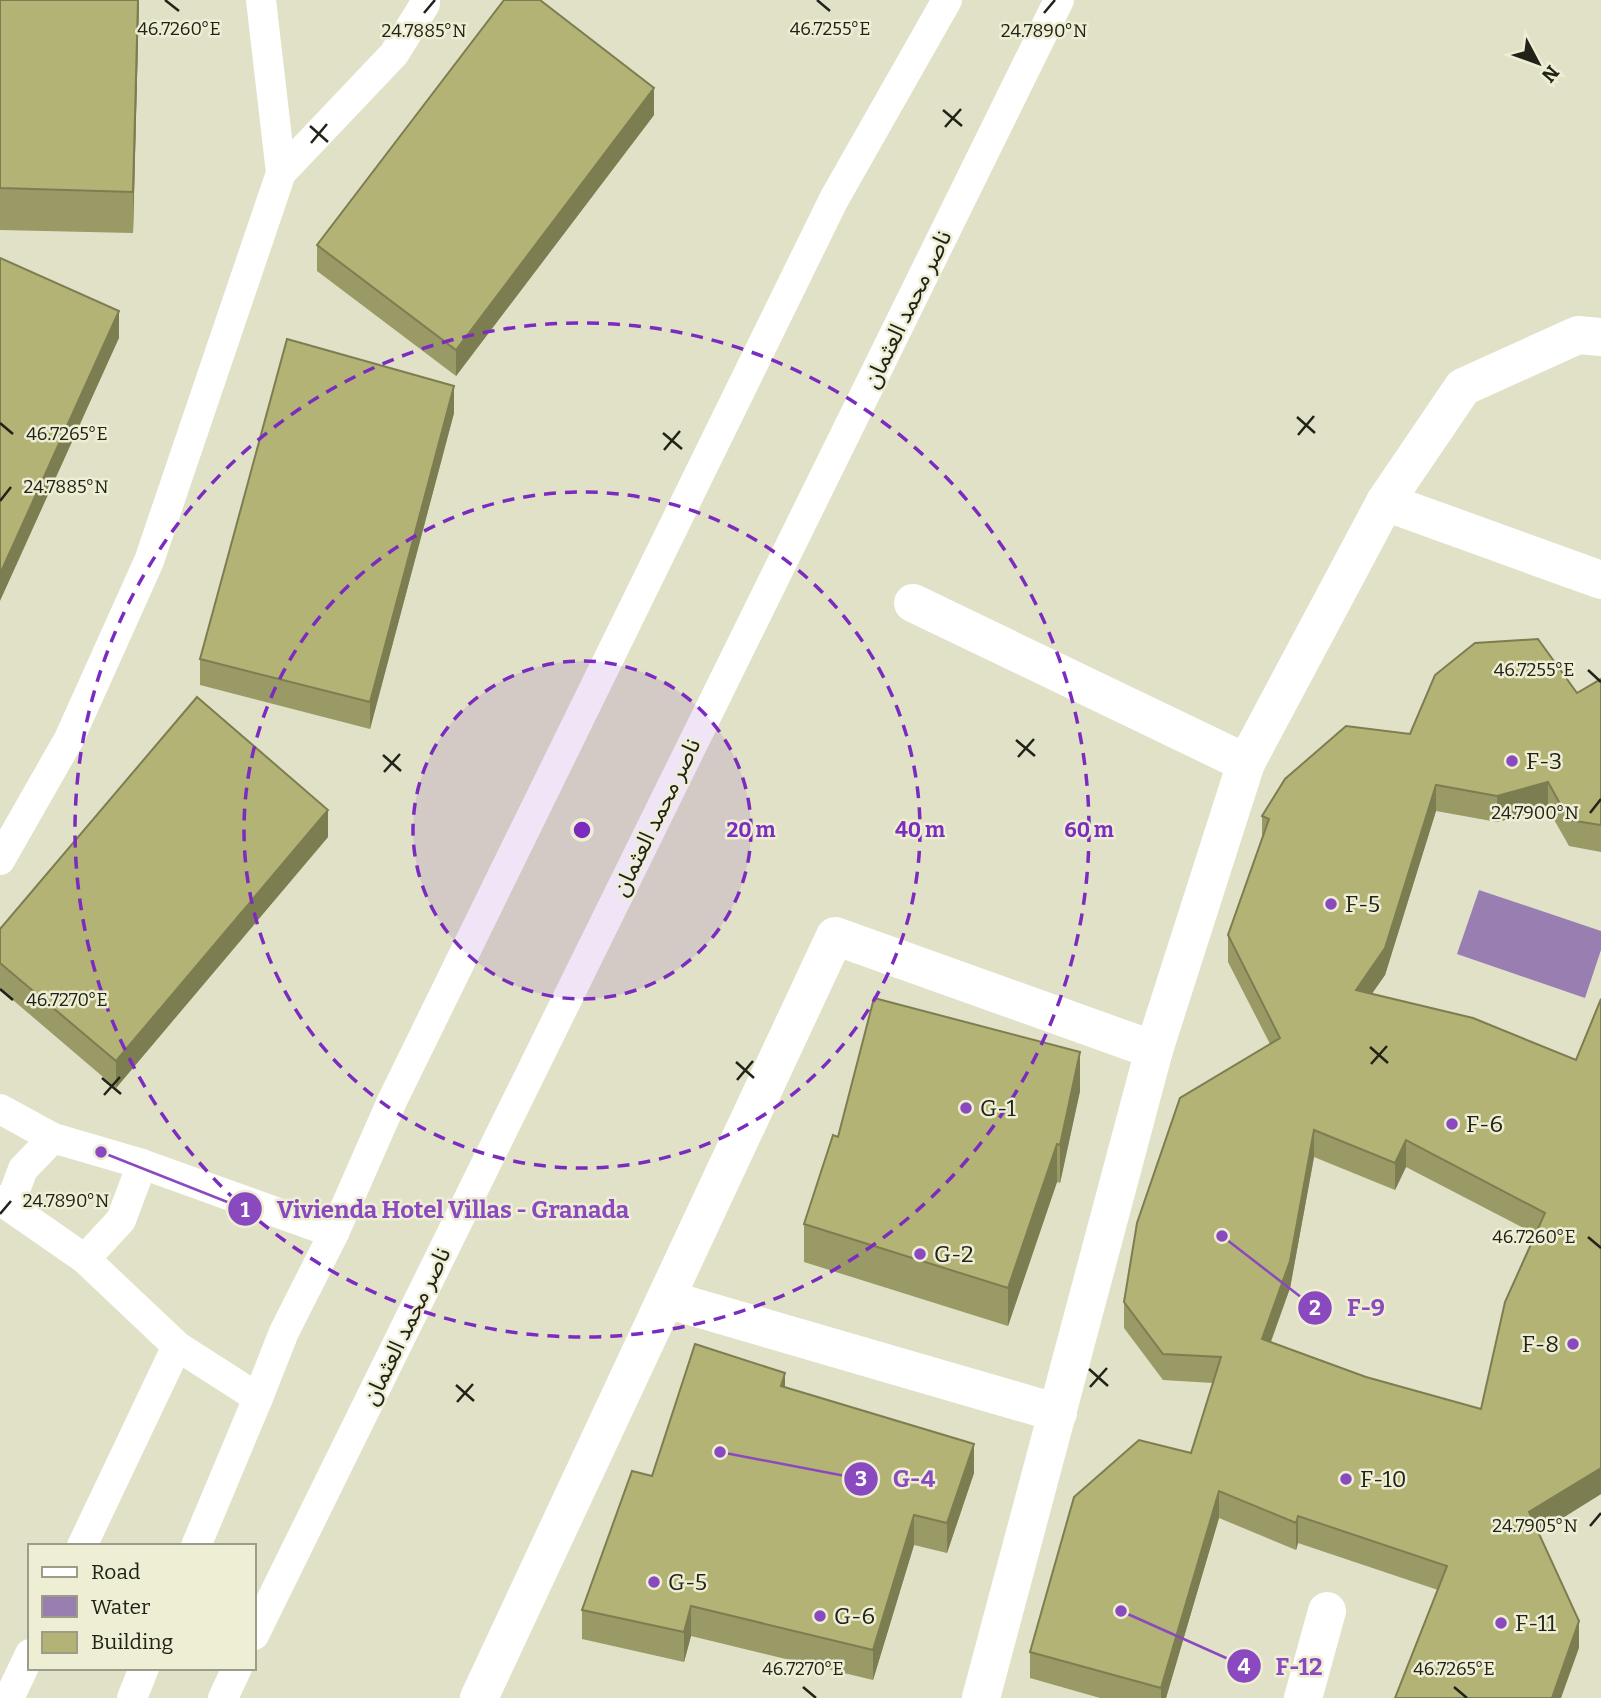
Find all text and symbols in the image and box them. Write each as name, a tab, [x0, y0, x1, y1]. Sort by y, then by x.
text: 46.7260°E	[137, 18, 221, 40]
text: 46.7255°E	[790, 18, 870, 40]
text: 24.7885°N	[381, 20, 467, 42]
text: 24.7890°N	[1001, 20, 1087, 42]
north arrow	[1503, 28, 1573, 98]
text: N	[1537, 61, 1564, 87]
street label: ناصر محمد العثمان	[857, 226, 957, 392]
text: 46.7265°E	[26, 423, 108, 445]
text: 24.7885°N	[23, 476, 109, 498]
text: 46.7255°E	[1494, 659, 1574, 681]
street label: ناصر محمد العثمان	[606, 734, 706, 900]
place label: F-3	[1526, 747, 1562, 775]
marker: F-3	[1504, 753, 1520, 769]
text: 24.7900°N	[1491, 802, 1579, 824]
text: 20 m	[727, 817, 775, 843]
text: 40 m	[895, 817, 945, 843]
text: 60 m	[1064, 817, 1114, 843]
centre of rings	[570, 818, 594, 842]
place label: F-5	[1345, 890, 1380, 918]
marker: F-5	[1323, 896, 1339, 912]
text: 46.7270°E	[26, 989, 108, 1011]
place label: G-1	[980, 1094, 1017, 1122]
marker: G-1	[958, 1100, 974, 1116]
place label: F-6	[1466, 1110, 1503, 1138]
marker: F-6	[1444, 1116, 1460, 1132]
callout: Vivienda Hotel Villas - Granada	[227, 1187, 643, 1232]
text: 24.7890°N	[23, 1190, 109, 1212]
text: Vivienda Hotel Villas - Granada	[277, 1196, 630, 1224]
text: 1	[240, 1197, 250, 1223]
text: 46.7260°E	[1492, 1226, 1576, 1248]
place label: G-2	[934, 1240, 974, 1268]
street label: ناصر محمد العثمان	[356, 1243, 456, 1409]
marker: G-2	[912, 1246, 928, 1262]
callout: F-9	[1298, 1285, 1399, 1330]
text: F-9	[1347, 1294, 1385, 1322]
text: 2	[1309, 1295, 1321, 1321]
place label: F-8	[1522, 1330, 1559, 1358]
marker: F-8	[1565, 1336, 1581, 1352]
callout: G-4	[844, 1456, 949, 1501]
text: G-4	[893, 1465, 936, 1493]
place label: F-10	[1360, 1465, 1407, 1493]
text: 3	[855, 1466, 867, 1492]
marker: F-10	[1338, 1471, 1354, 1487]
text: 24.7905°N	[1492, 1515, 1578, 1537]
legend	[28, 1544, 256, 1670]
text: Road	[91, 1559, 140, 1585]
place label: G-5	[668, 1568, 707, 1596]
marker: G-5	[646, 1574, 662, 1590]
text: Water	[91, 1594, 150, 1620]
place label: G-6	[834, 1602, 875, 1630]
marker: G-6	[812, 1608, 828, 1624]
place label: F-11	[1515, 1609, 1557, 1637]
marker: F-11	[1493, 1615, 1509, 1631]
text: Building	[91, 1629, 174, 1655]
callout: F-12	[1226, 1644, 1336, 1689]
text: F-12	[1276, 1653, 1322, 1681]
text: 4	[1238, 1654, 1251, 1680]
text: 46.7270°E	[762, 1658, 844, 1680]
text: 46.7265°E	[1413, 1658, 1495, 1680]

